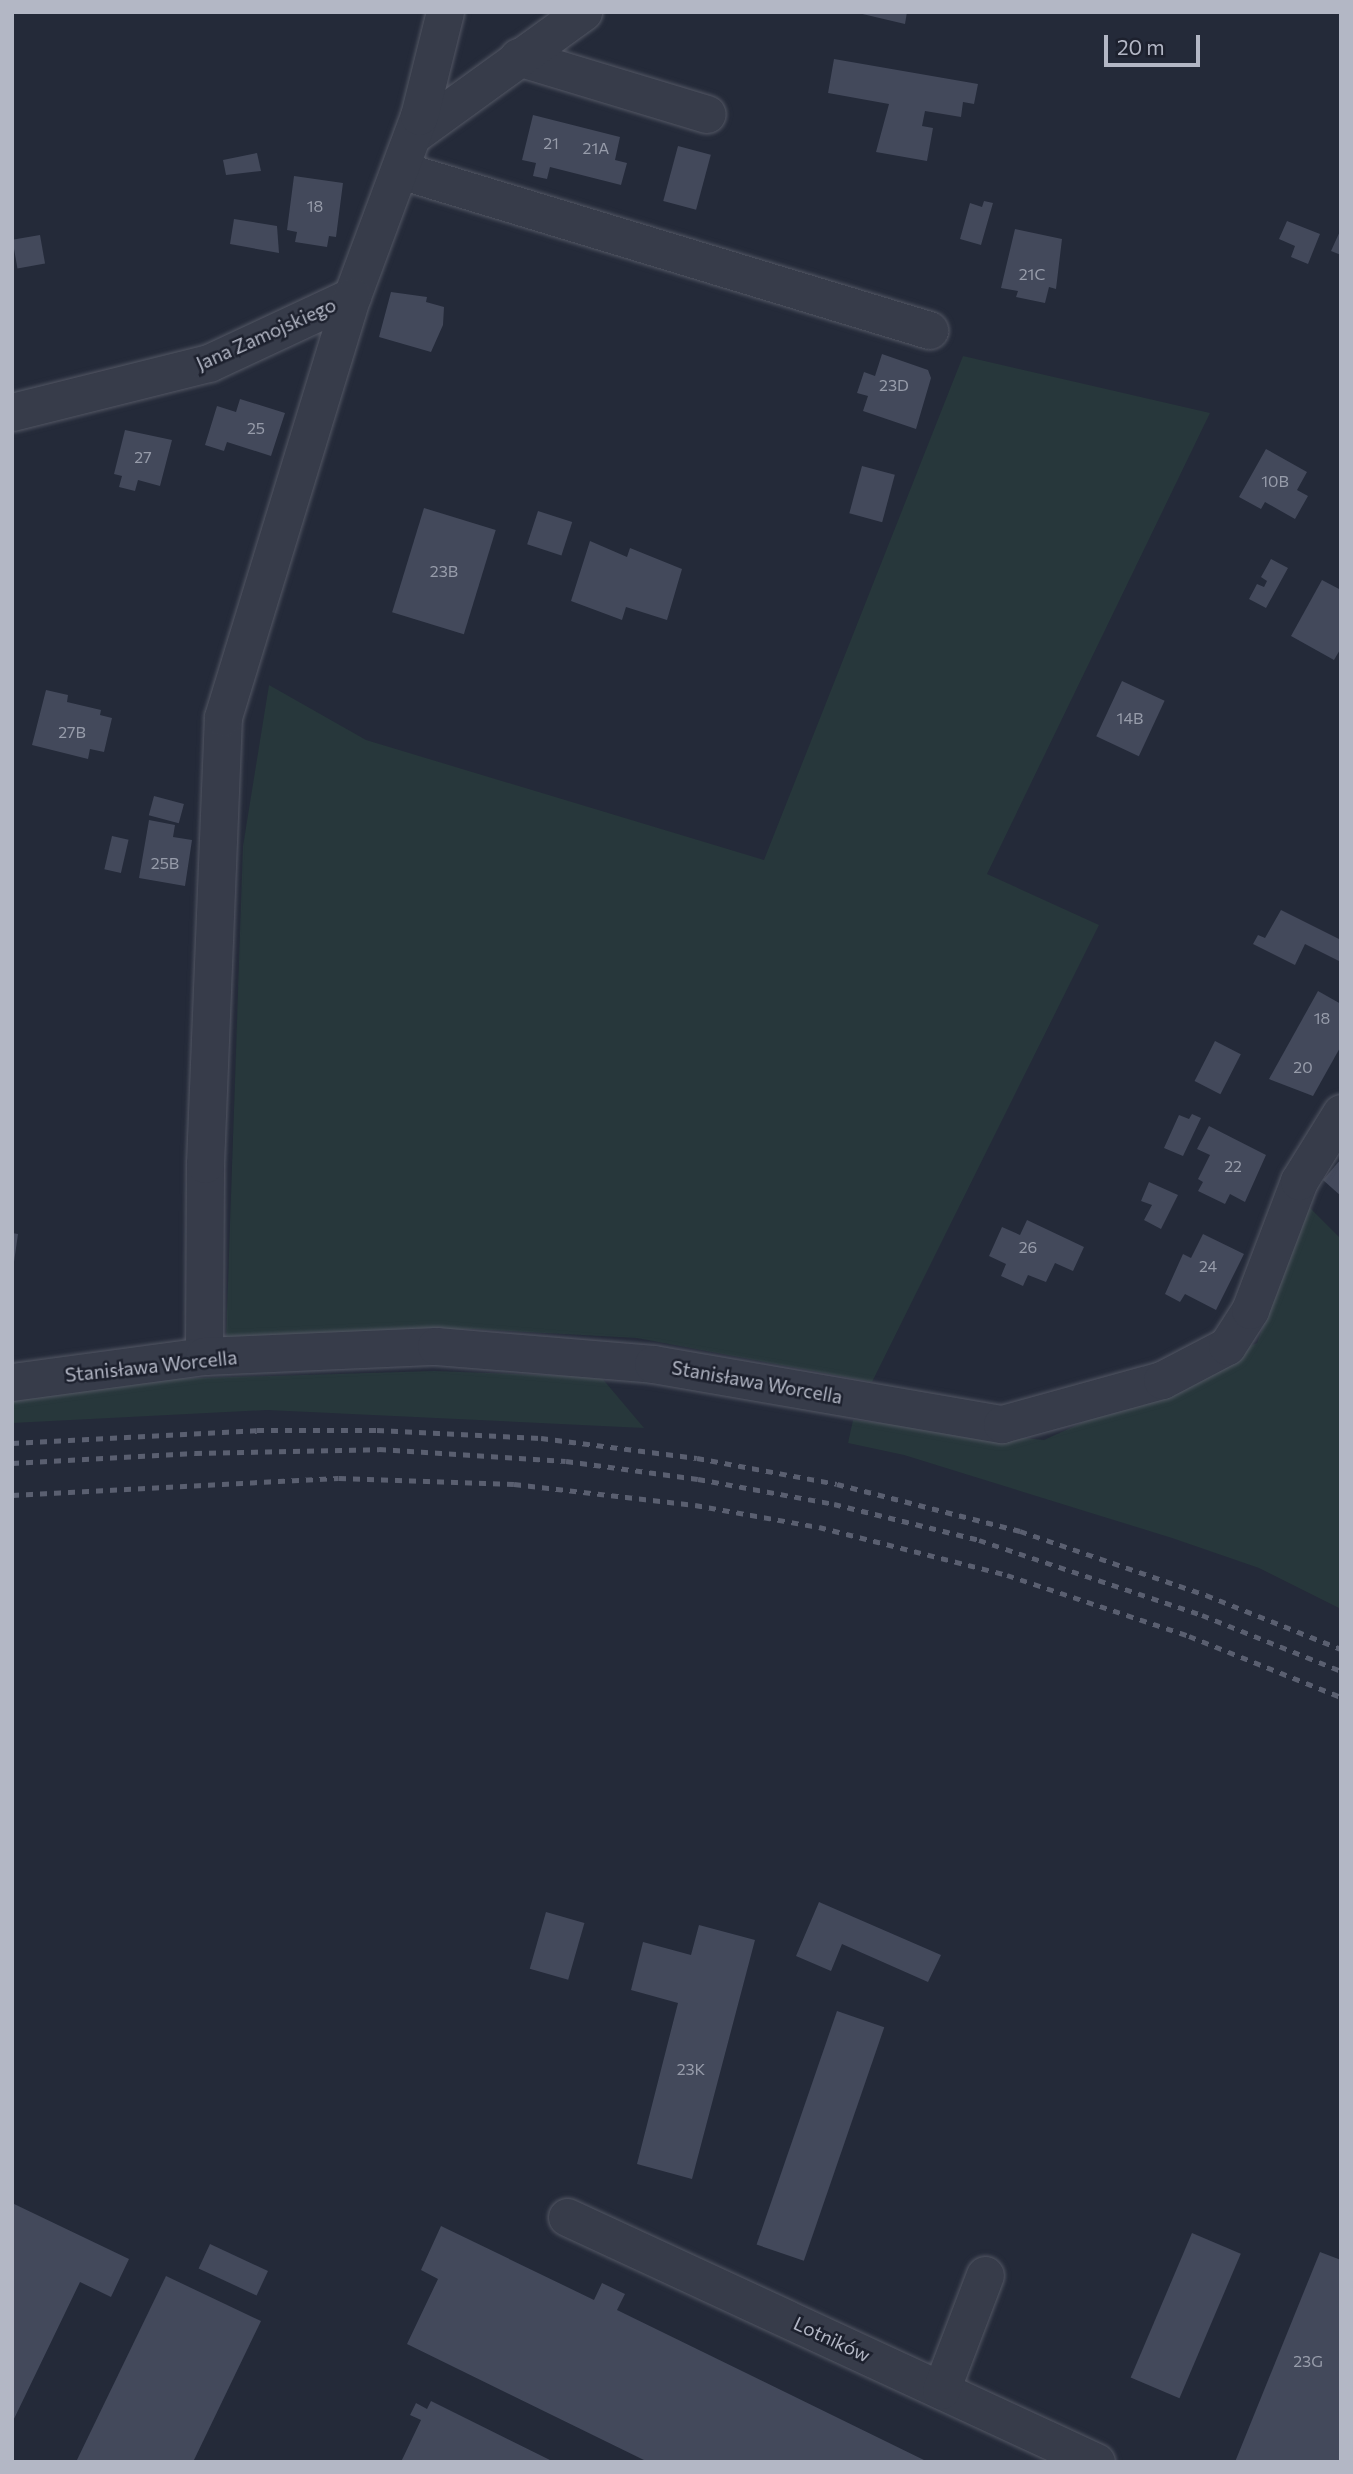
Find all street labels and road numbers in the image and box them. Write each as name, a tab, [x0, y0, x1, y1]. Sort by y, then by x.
street label: Jana Zamojskiego	[193, 293, 339, 375]
street label: Stanisława Worcella	[64, 1346, 238, 1386]
street label: Stanisława Worcella	[670, 1356, 844, 1408]
street label: Lotników	[790, 2311, 874, 2367]

